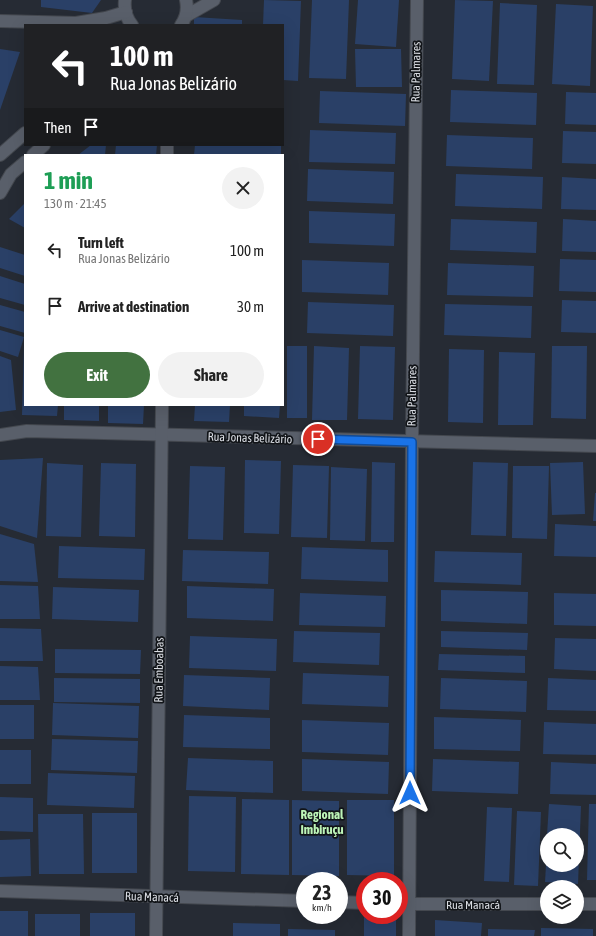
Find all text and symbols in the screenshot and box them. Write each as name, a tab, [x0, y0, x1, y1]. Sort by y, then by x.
icon: left	[44, 40, 96, 92]
text: 100 m	[110, 40, 173, 72]
street label: Rua Palmares	[408, 41, 424, 103]
text: Rua Jonas Belizário	[110, 73, 237, 94]
icon: arrive	[80, 116, 102, 138]
text: Then	[44, 119, 72, 136]
text: 1 min	[44, 167, 93, 194]
button: close	[222, 167, 264, 209]
text: 130 m · 21:45	[44, 196, 107, 211]
text: Turn left	[78, 234, 124, 251]
icon: left	[44, 239, 66, 261]
text: 100 m	[230, 242, 264, 259]
text: Rua Jonas Belizário	[78, 251, 170, 266]
icon: arrive	[44, 295, 66, 317]
text: Arrive at destination	[78, 298, 189, 315]
text: 30 m	[237, 298, 264, 315]
button: Exit	[44, 352, 150, 398]
button: Share	[158, 352, 264, 398]
street label: Rua Palmares	[404, 365, 420, 427]
pin	[301, 422, 335, 456]
icon: arrive	[307, 428, 329, 450]
street label: Rua Jonas Belizário	[207, 430, 293, 446]
street label: Rua Emboabas	[151, 637, 167, 703]
position arrow	[389, 772, 431, 814]
district label: Regional Imbiruçu	[300, 807, 344, 837]
map controls	[540, 828, 584, 924]
button: search	[540, 828, 584, 872]
speed limit sign: 30	[356, 872, 408, 924]
button: layers	[540, 880, 584, 924]
text: 23	[313, 881, 331, 904]
street label: Rua Manacá	[125, 889, 179, 905]
street label: Rua Manacá	[446, 898, 500, 912]
text: km/h	[312, 902, 332, 913]

